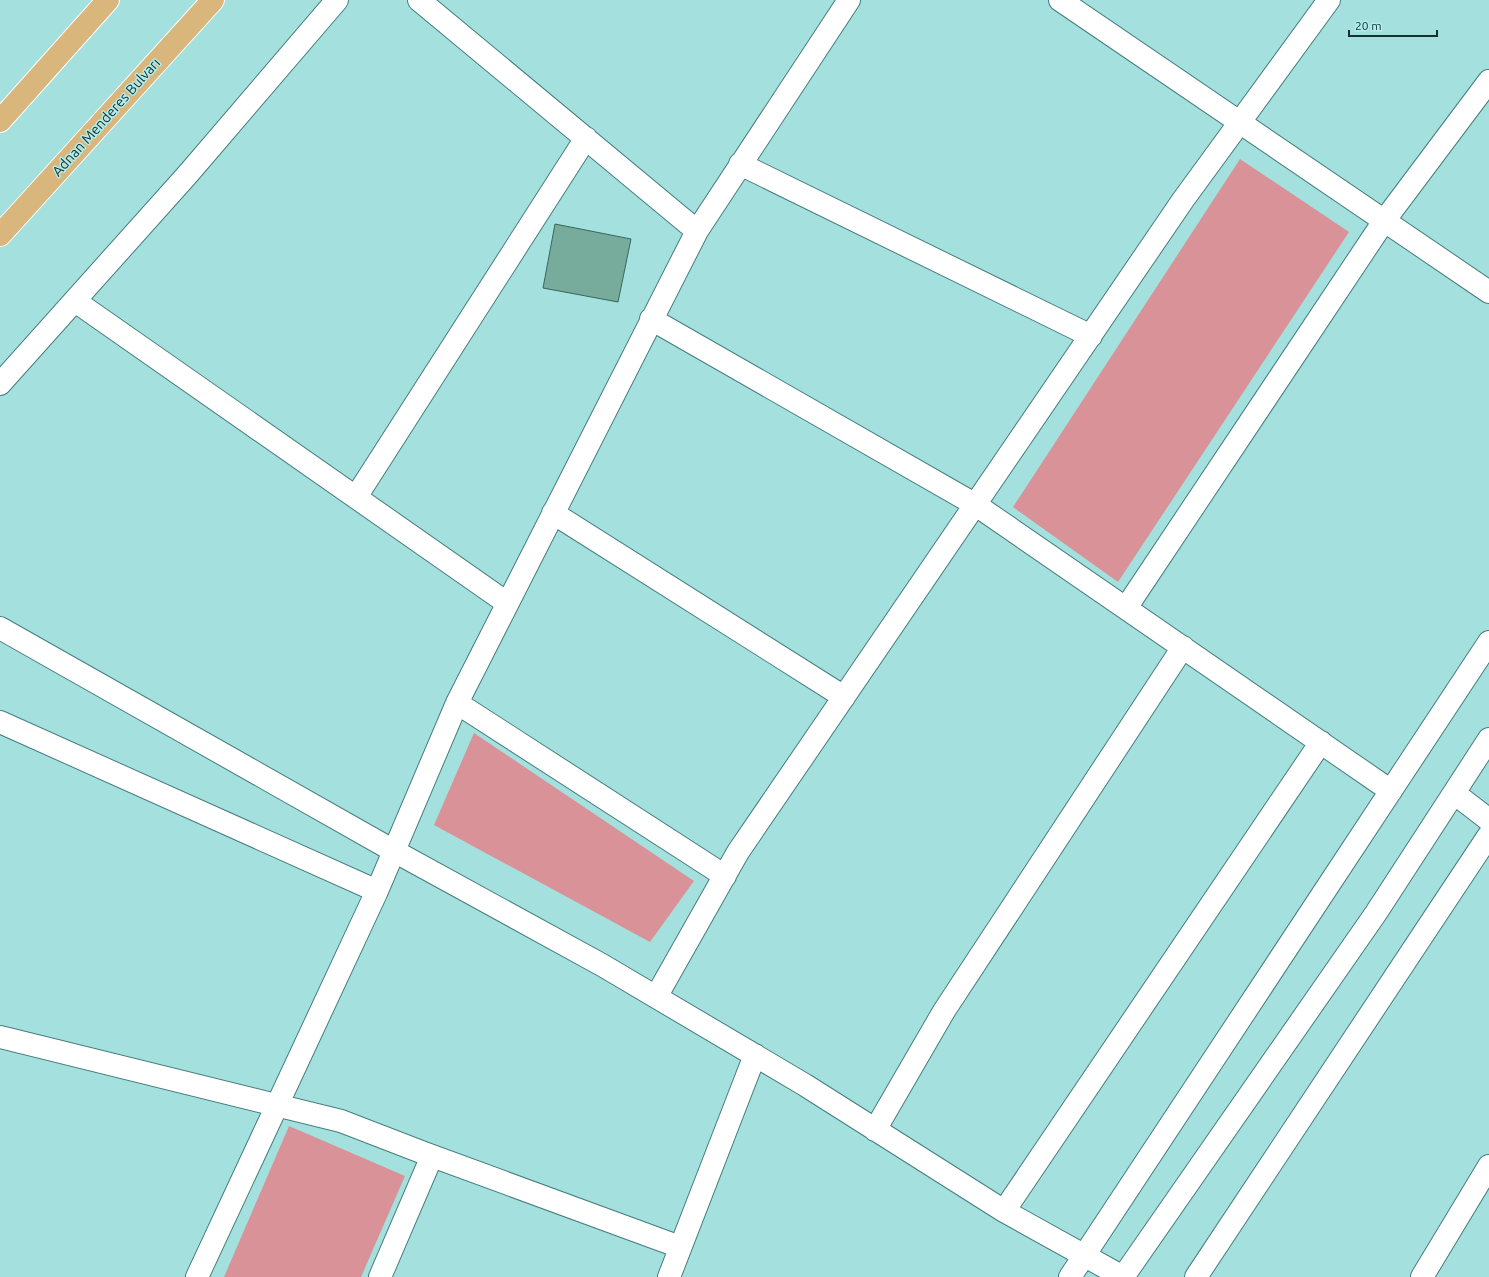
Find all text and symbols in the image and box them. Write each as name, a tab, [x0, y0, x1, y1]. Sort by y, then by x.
scale bar	[1349, 12, 1437, 38]
text: 20 m	[1355, 19, 1382, 32]
street label: Adnan Menderes Bulvarı	[49, 55, 163, 179]

